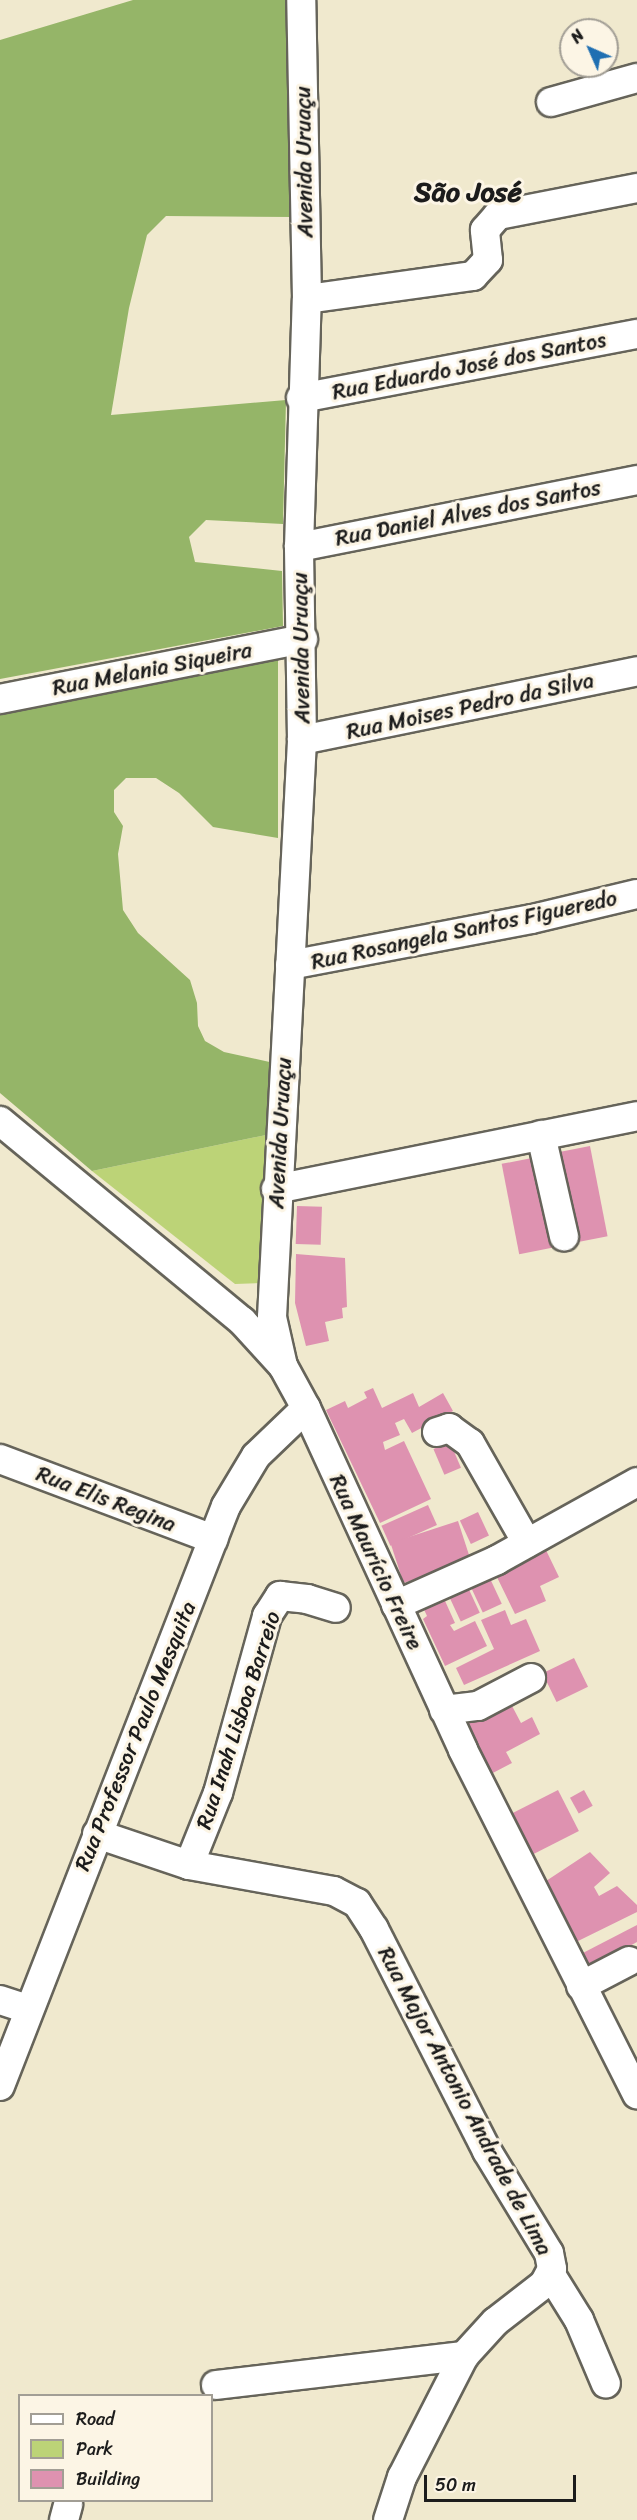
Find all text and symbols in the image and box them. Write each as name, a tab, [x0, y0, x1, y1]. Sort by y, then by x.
north arrow	[559, 18, 619, 78]
text: N	[563, 22, 592, 51]
street label: Avenida Uruaçu	[289, 86, 319, 238]
district label: São José	[414, 175, 522, 209]
street label: Rua Eduardo José dos Santos	[329, 326, 609, 406]
street label: Rua Daniel Alves dos Santos	[334, 474, 602, 552]
street label: Avenida Uruaçu	[286, 572, 316, 724]
street label: Rua Melania Siqueira	[50, 637, 254, 701]
street label: Rua Moises Pedro da Silva	[344, 667, 596, 745]
street label: Rua Rosangela Santos Figueredo	[309, 885, 619, 975]
street label: Avenida Uruaçu	[263, 1057, 297, 1209]
street label: Rua Elis Regina	[33, 1460, 179, 1538]
street label: Rua Maurício Freire	[324, 1470, 428, 1654]
street label: Rua Professor Paulo Mesquita	[69, 1598, 201, 1874]
street label: Rua Inah Lisboa Barreio	[190, 1607, 286, 1833]
street label: Rua Major Antonio Andrade de Lima	[372, 1942, 558, 2260]
legend	[18, 2394, 213, 2502]
text: Road	[76, 2403, 115, 2435]
text: Park	[76, 2433, 113, 2465]
text: Building	[76, 2463, 140, 2495]
scale bar	[427, 2463, 578, 2501]
text: 50 m	[435, 2469, 476, 2501]

